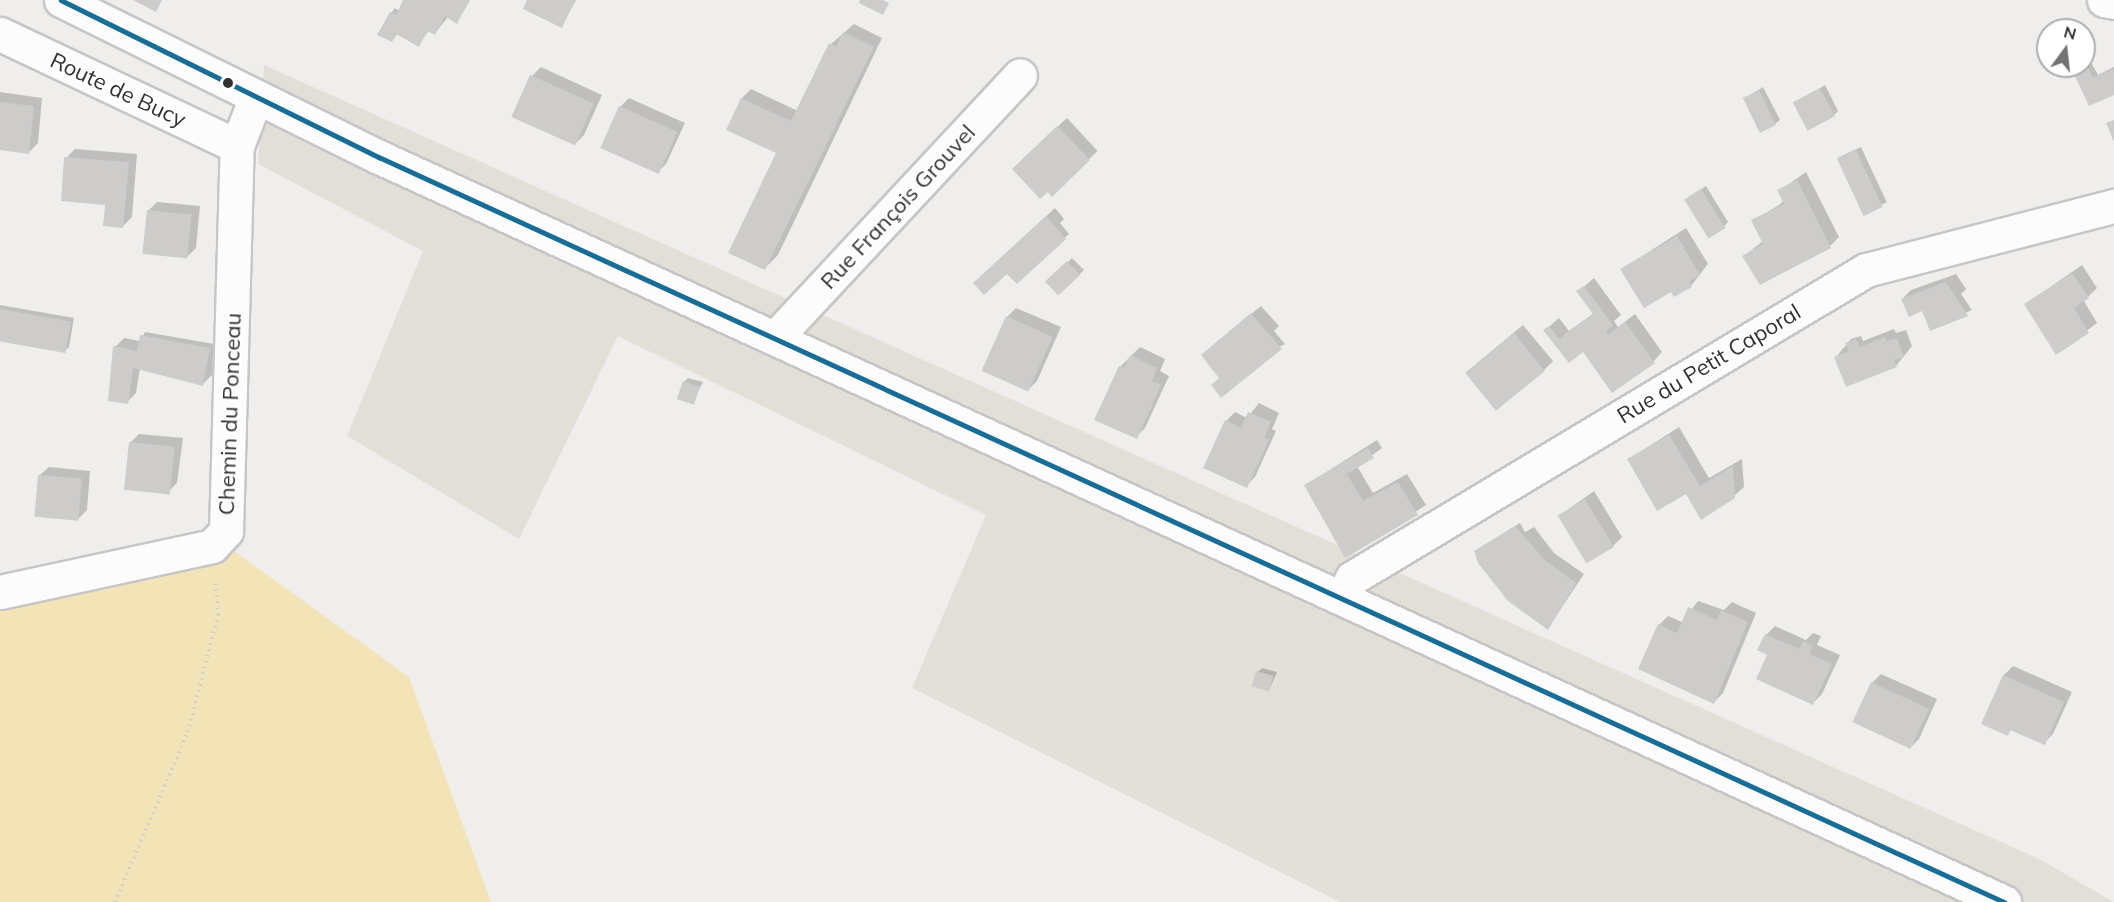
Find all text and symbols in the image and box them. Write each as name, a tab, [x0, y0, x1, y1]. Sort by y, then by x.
north arrow	[2036, 18, 2096, 78]
text: N	[2062, 21, 2079, 44]
street label: Route de Bucy	[46, 47, 190, 133]
unlabelled marker	[222, 77, 234, 89]
street label: Rue François Grouvel	[815, 119, 981, 295]
street label: Rue du Petit Caporal	[1612, 299, 1806, 429]
street label: Chemin du Ponceau	[213, 312, 247, 516]

